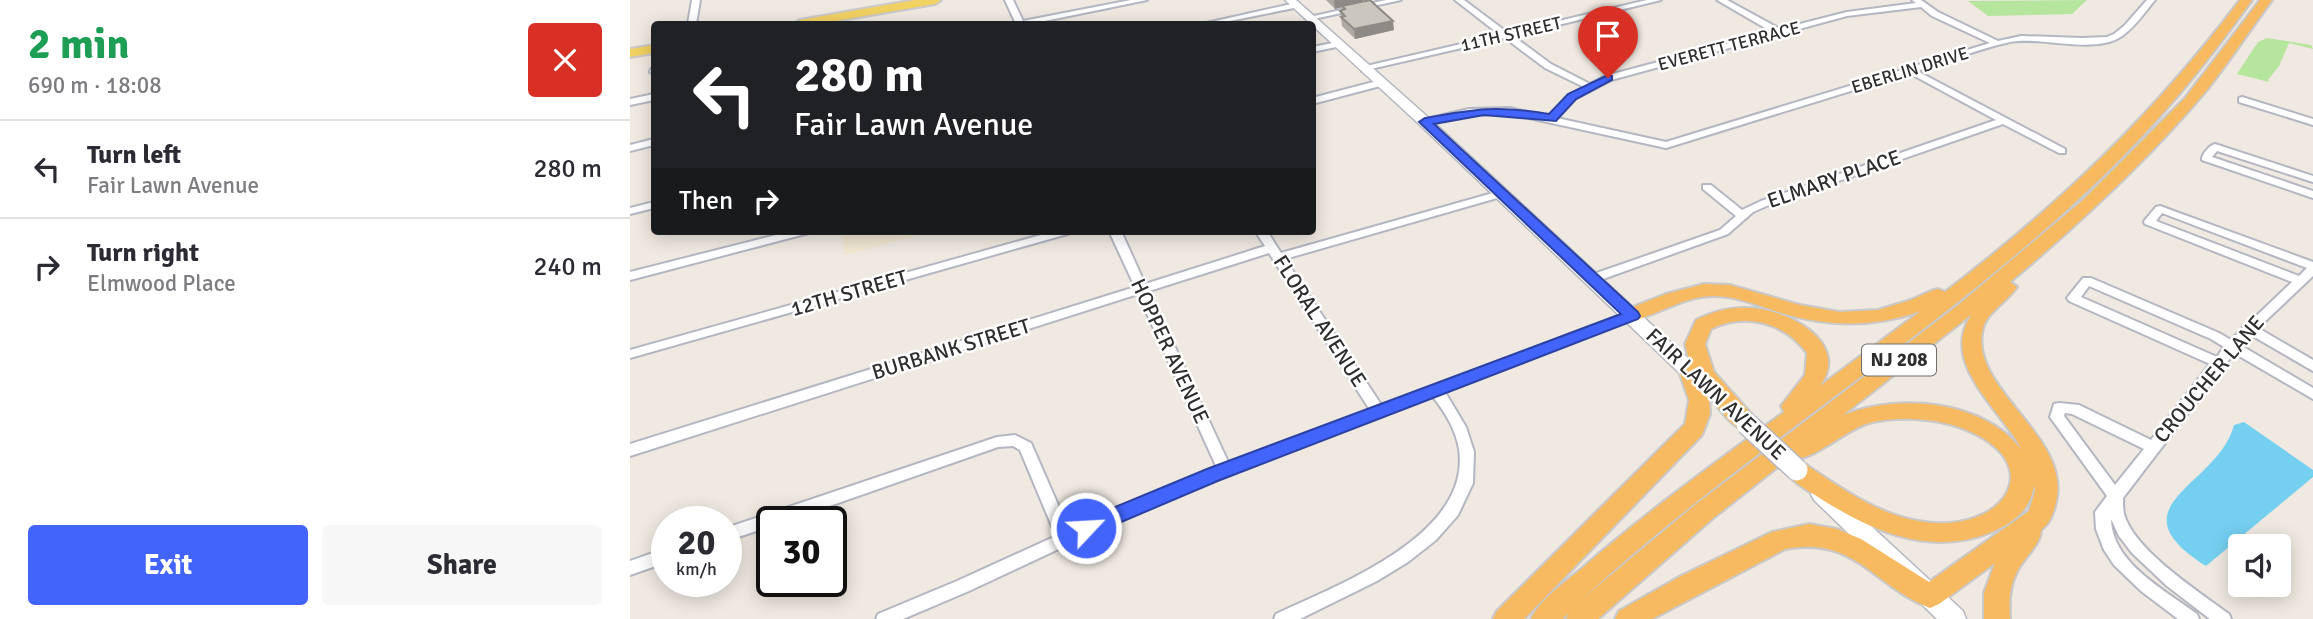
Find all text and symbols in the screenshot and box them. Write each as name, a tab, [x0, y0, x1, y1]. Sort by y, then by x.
pin	[1578, 6, 1638, 78]
street label: 11TH STREET	[1458, 12, 1564, 56]
street label: EVERETT TERRACE	[1655, 16, 1803, 76]
icon: arrive	[1589, 17, 1627, 55]
text: 2 min	[28, 19, 129, 70]
button: close	[528, 23, 602, 97]
street label: EBERLIN DRIVE	[1849, 42, 1971, 98]
text: 280 m	[794, 45, 924, 105]
icon: left	[679, 49, 770, 140]
text: 690 m · 18:08	[28, 71, 162, 100]
text: Fair Lawn Avenue	[794, 105, 1033, 144]
text: Turn left	[87, 139, 181, 171]
street label: ELMARY PLACE	[1764, 144, 1904, 214]
icon: left	[28, 150, 66, 188]
text: 280 m	[533, 153, 602, 185]
text: Fair Lawn Avenue	[87, 171, 259, 200]
icon: right	[747, 182, 785, 220]
text: Then	[679, 185, 733, 217]
text: Turn right	[87, 237, 199, 269]
icon: right	[28, 248, 66, 286]
street label: FLORAL AVENUE	[1268, 250, 1372, 392]
text: 240 m	[533, 251, 602, 283]
street label: 12TH STREET	[788, 264, 911, 322]
text: Elmwood Place	[87, 269, 236, 298]
street label: HOPPER AVENUE	[1125, 274, 1215, 428]
street label: CROUCHER LANE	[2148, 310, 2270, 448]
street label: BURBANK STREET	[869, 312, 1034, 385]
street label: FAIR LAWN AVENUE	[1641, 323, 1791, 465]
road number: NJ 208	[1862, 344, 1936, 376]
position arrow	[1049, 491, 1123, 565]
speed limit sign: 30	[756, 506, 847, 597]
text: 20	[678, 521, 715, 564]
button: Exit	[28, 525, 308, 605]
button: Share	[322, 525, 602, 605]
map controls	[2228, 534, 2291, 597]
button: sound	[2228, 534, 2291, 597]
text: km/h	[676, 558, 717, 580]

